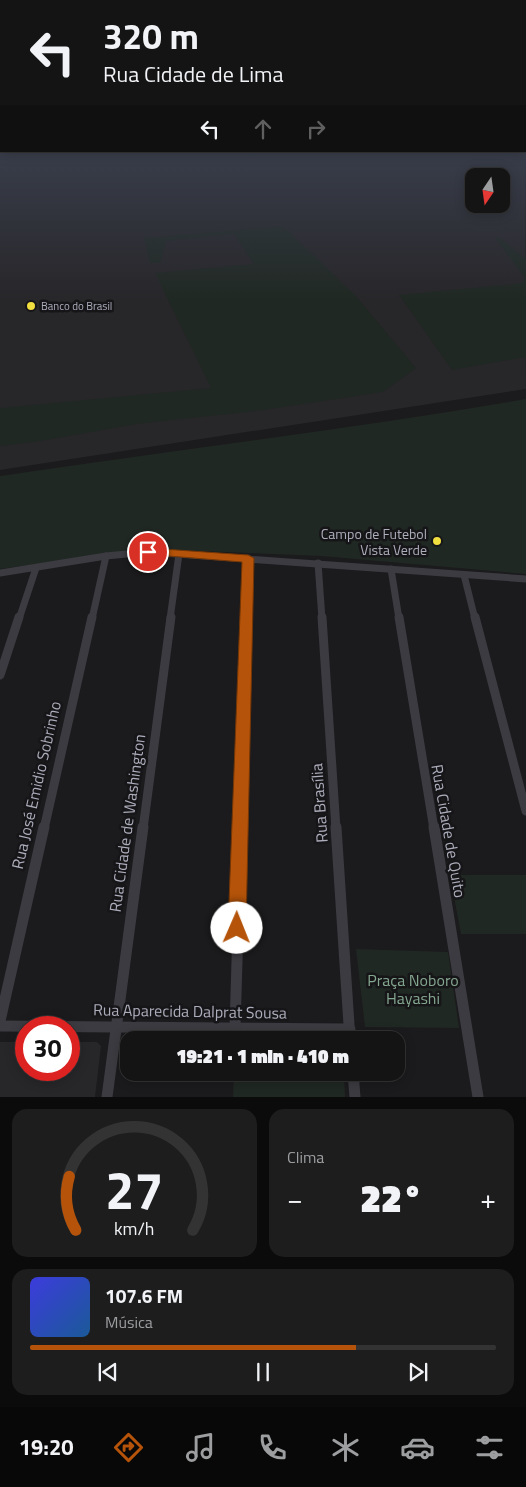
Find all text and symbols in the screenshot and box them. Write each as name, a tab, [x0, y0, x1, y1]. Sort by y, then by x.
text: 320 m	[103, 9, 199, 63]
icon: left	[20, 20, 85, 85]
text: Rua Cidade de Lima	[103, 57, 283, 91]
icon: left	[196, 115, 224, 143]
icon: ahead	[249, 115, 277, 143]
icon: right	[302, 115, 330, 143]
north arrow	[465, 168, 510, 212]
map controls	[465, 168, 510, 213]
place label: Banco do Brasil	[41, 298, 112, 314]
marker: Banco do Brasil	[25, 300, 37, 312]
place label: Campo de Futebol Vista Verde	[321, 523, 427, 560]
pin	[127, 531, 169, 573]
marker: Campo de Futebol Vista Verde	[431, 535, 443, 547]
icon: arrive	[134, 538, 162, 566]
street label: Rua José Emidio Sobrinho	[5, 699, 67, 871]
street label: Rua Cidade de Washington	[103, 732, 151, 914]
street label: Rua Brasília	[304, 762, 334, 844]
street label: Rua Cidade de Quito	[425, 762, 473, 900]
position arrow	[210, 901, 262, 953]
park label: Praça Noboro Hayashi	[367, 968, 459, 1010]
street label: Rua Aparecida Dalprat Sousa	[93, 997, 287, 1025]
speed limit sign: 30	[15, 1016, 80, 1081]
text: 19:21 · 1 min · 410 m	[176, 1041, 349, 1070]
text: Clima	[287, 1145, 324, 1169]
text: 27	[105, 1150, 164, 1229]
text: 22°	[360, 1169, 423, 1227]
text: −	[287, 1177, 303, 1220]
text: +	[480, 1177, 496, 1220]
text: km/h	[114, 1215, 155, 1242]
text: 107.6 FM	[105, 1281, 183, 1310]
text: Música	[105, 1310, 153, 1334]
icon: previous	[94, 1358, 122, 1386]
icon: pause	[249, 1358, 277, 1386]
icon: next	[404, 1358, 432, 1386]
text: 19:20	[19, 1430, 74, 1464]
icon: directions	[111, 1430, 146, 1465]
icon: music	[183, 1430, 218, 1465]
icon: phone	[255, 1430, 290, 1465]
icon: climate	[328, 1430, 363, 1465]
icon: car	[400, 1430, 435, 1465]
icon: filters	[472, 1430, 507, 1465]

